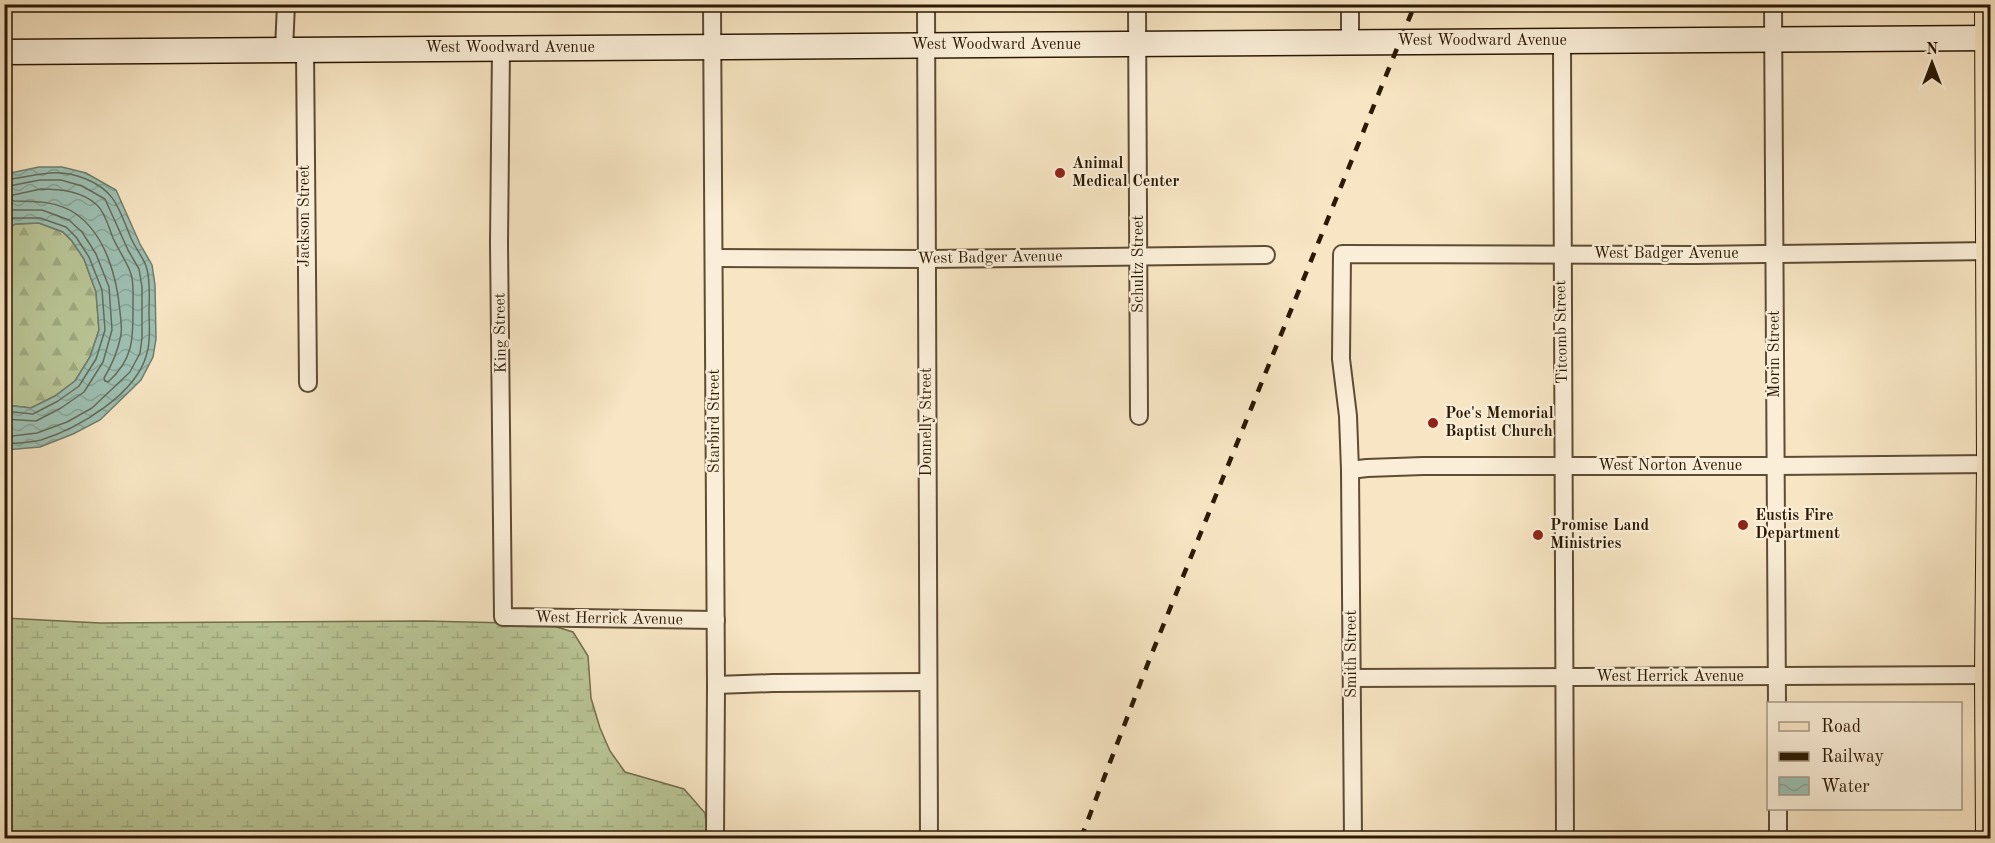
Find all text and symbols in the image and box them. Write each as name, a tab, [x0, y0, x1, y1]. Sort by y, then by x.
street label: West Woodward Avenue	[1397, 33, 1567, 49]
north arrow	[1902, 33, 1962, 93]
street label: West Woodward Avenue	[911, 37, 1081, 53]
street label: West Woodward Avenue	[425, 40, 595, 56]
text: N	[1926, 42, 1939, 58]
place label: Animal Medical Center	[1072, 156, 1180, 190]
street label: Jackson Street	[297, 164, 313, 267]
marker: Animal Medical Center	[1053, 166, 1067, 180]
street label: Schultz Street	[1131, 215, 1147, 313]
street label: West Badger Avenue	[1593, 246, 1739, 262]
street label: West Badger Avenue	[917, 249, 1063, 267]
street label: Titcomb Street	[1553, 279, 1571, 384]
street label: King Street	[492, 292, 510, 373]
street label: Morin Street	[1767, 310, 1783, 398]
street label: Donnelly Street	[919, 367, 935, 477]
street label: Starbird Street	[707, 368, 723, 473]
place label: Poe's Memorial Baptist Church	[1445, 406, 1554, 440]
marker: Poe's Memorial Baptist Church	[1426, 416, 1440, 430]
street label: West Norton Avenue	[1598, 458, 1742, 474]
place label: Eustis Fire Department	[1755, 508, 1840, 542]
place label: Promise Land Ministries	[1550, 518, 1649, 552]
marker: Eustis Fire Department	[1736, 518, 1750, 532]
marker: Promise Land Ministries	[1531, 528, 1545, 542]
street label: West Herrick Avenue	[535, 610, 683, 628]
street label: Smith Street	[1344, 610, 1360, 698]
street label: West Herrick Avenue	[1596, 669, 1744, 685]
legend	[1767, 702, 1962, 810]
text: Road	[1821, 718, 1861, 736]
text: Railway	[1821, 748, 1884, 766]
text: Water	[1821, 778, 1870, 796]

